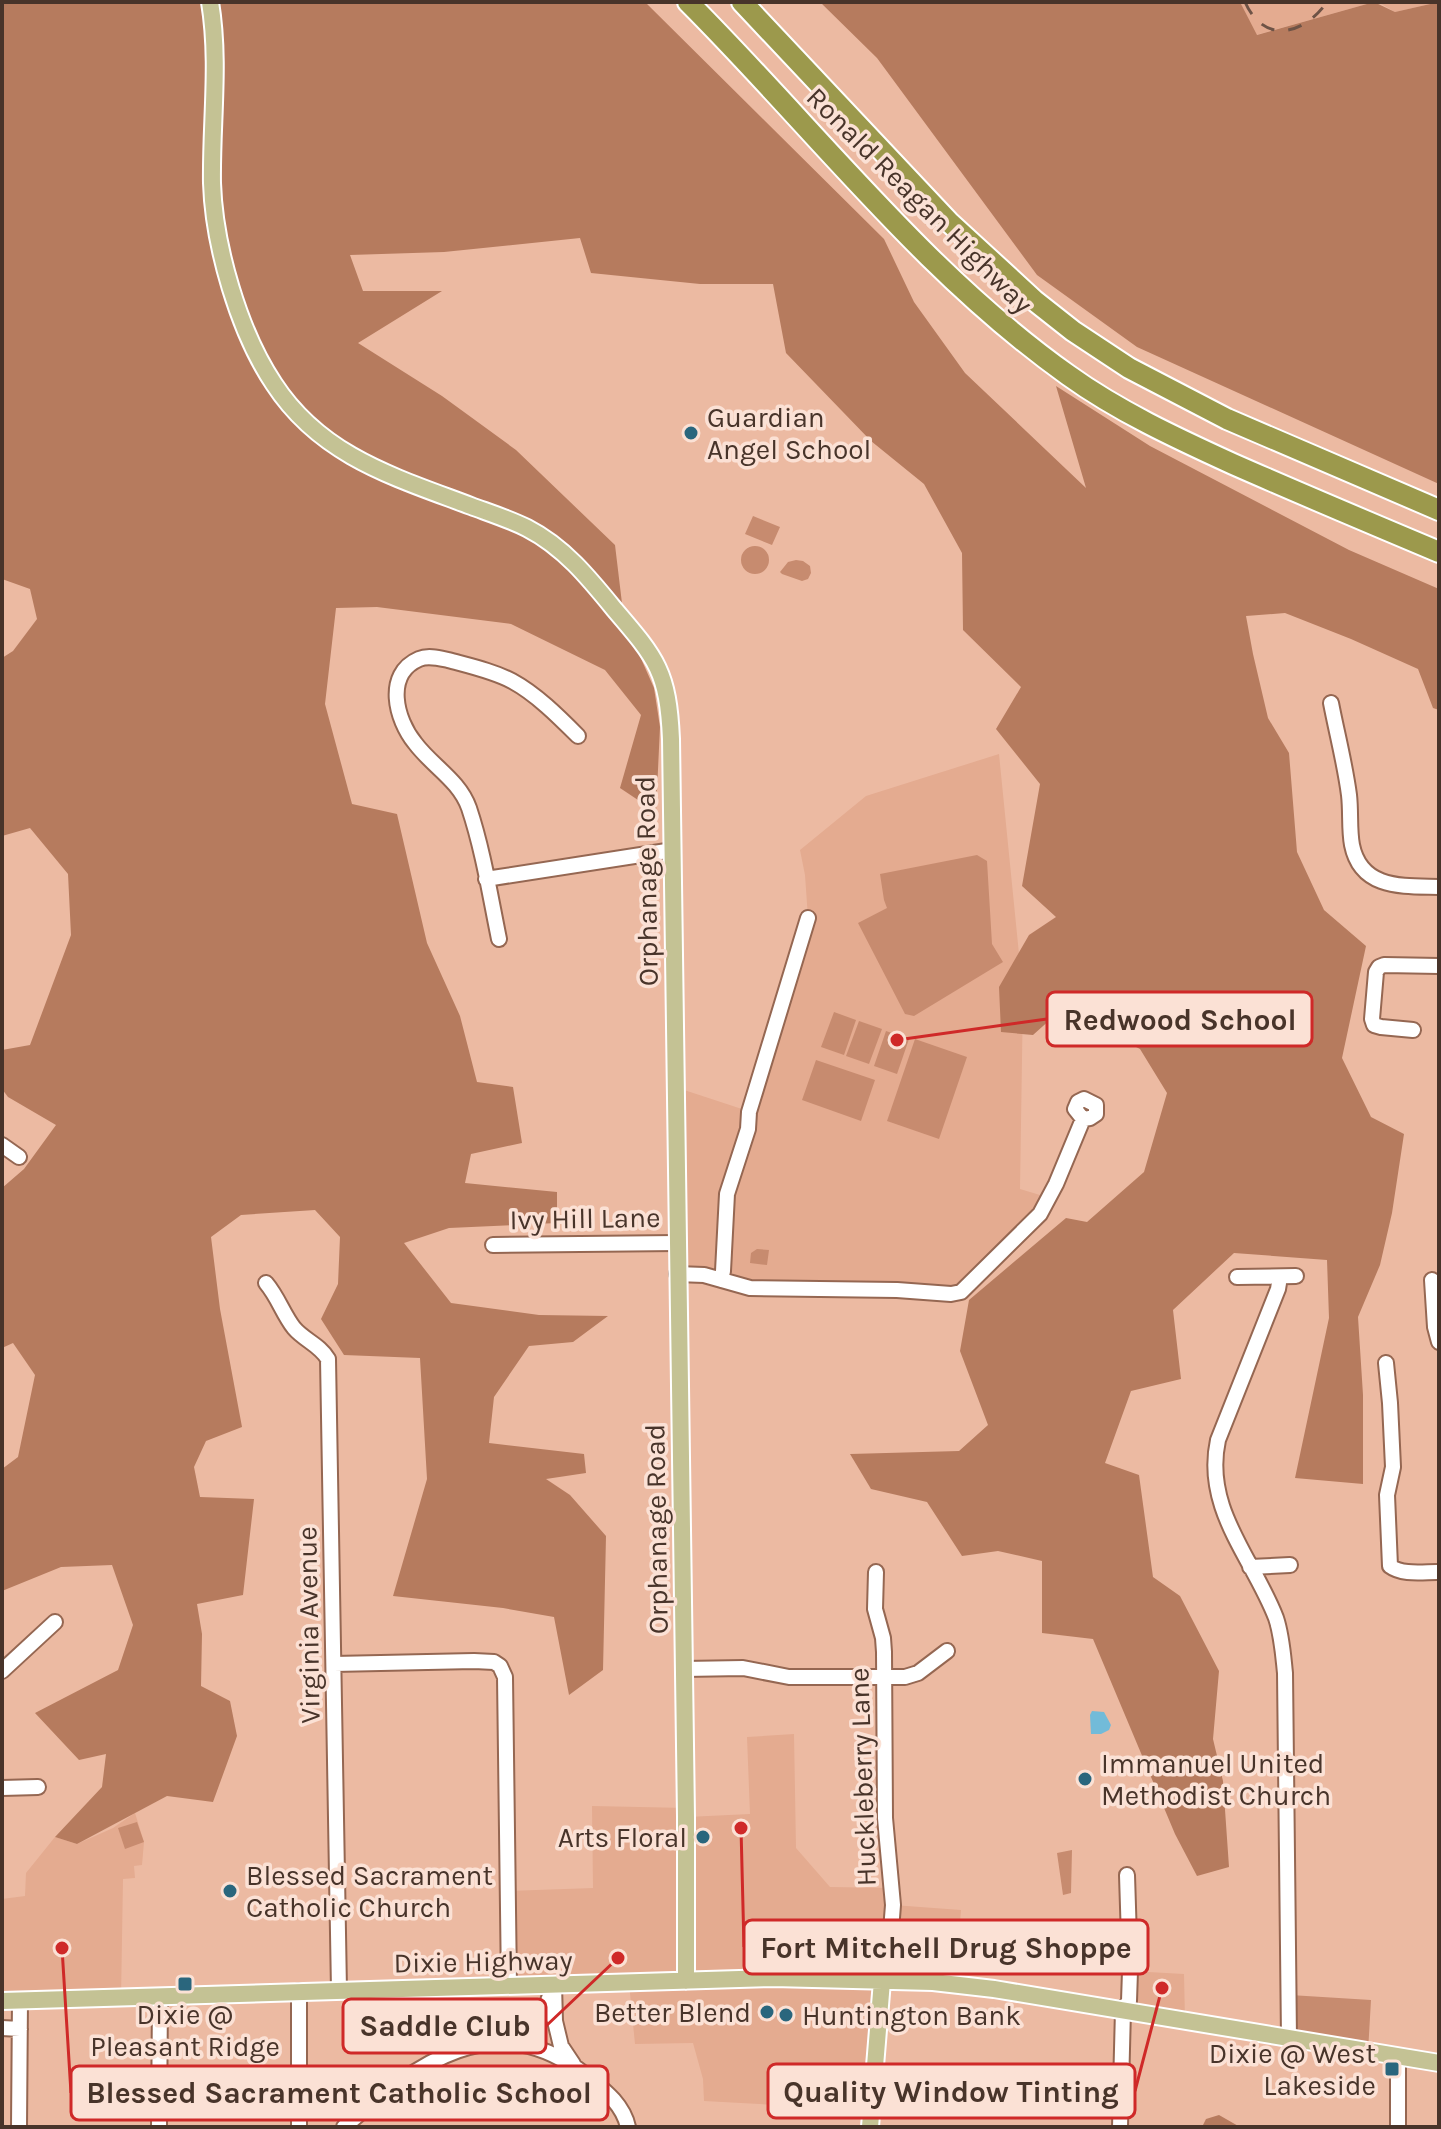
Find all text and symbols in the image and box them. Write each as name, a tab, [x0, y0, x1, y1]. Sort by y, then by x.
street label: Ronald Reagan Highway	[800, 80, 1040, 320]
place label: Guardian Angel School	[707, 401, 871, 466]
marker: Guardian Angel School	[682, 424, 700, 442]
street label: Orphanage Road	[628, 775, 665, 987]
callout: Redwood School	[1047, 992, 1312, 1046]
text: Redwood School	[1063, 1002, 1297, 1038]
street label: Ivy Hill Lane	[509, 1201, 661, 1236]
street label: Orphanage Road	[638, 1423, 675, 1635]
street label: Virginia Avenue	[290, 1526, 327, 1724]
street label: Huckleberry Lane	[842, 1667, 883, 1887]
place label: Immanuel United Methodist Church	[1101, 1747, 1331, 1812]
marker: Immanuel United Methodist Church	[1076, 1770, 1094, 1788]
place label: Arts Floral	[558, 1821, 687, 1854]
marker: Arts Floral	[694, 1828, 712, 1846]
place label: Blessed Sacrament Catholic Church	[246, 1859, 493, 1924]
marker: Blessed Sacrament Catholic Church	[221, 1882, 239, 1900]
callout: Fort Mitchell Drug Shoppe	[744, 1920, 1148, 1974]
text: Fort Mitchell Drug Shoppe	[760, 1930, 1132, 1966]
street label: Dixie Highway	[393, 1943, 573, 1980]
marker: Dixie @ Pleasant Ridge	[176, 1975, 194, 1993]
place label: Better Blend	[594, 1996, 751, 2029]
place label: Dixie @ Pleasant Ridge	[90, 1998, 280, 2063]
callout: Saddle Club	[343, 1999, 546, 2053]
place label: Huntington Bank	[802, 1999, 1021, 2032]
marker: Better Blend	[758, 2003, 776, 2021]
marker: Huntington Bank	[777, 2006, 795, 2024]
text: Saddle Club	[359, 2008, 531, 2044]
place label: Dixie @ West Lakeside	[1209, 2037, 1376, 2102]
marker: Dixie @ West Lakeside	[1383, 2060, 1401, 2078]
callout: Quality Window Tinting	[768, 2064, 1135, 2118]
callout: Blessed Sacrament Catholic School	[71, 2066, 608, 2120]
text: Quality Window Tinting	[783, 2074, 1119, 2110]
text: Blessed Sacrament Catholic School	[86, 2075, 592, 2111]

